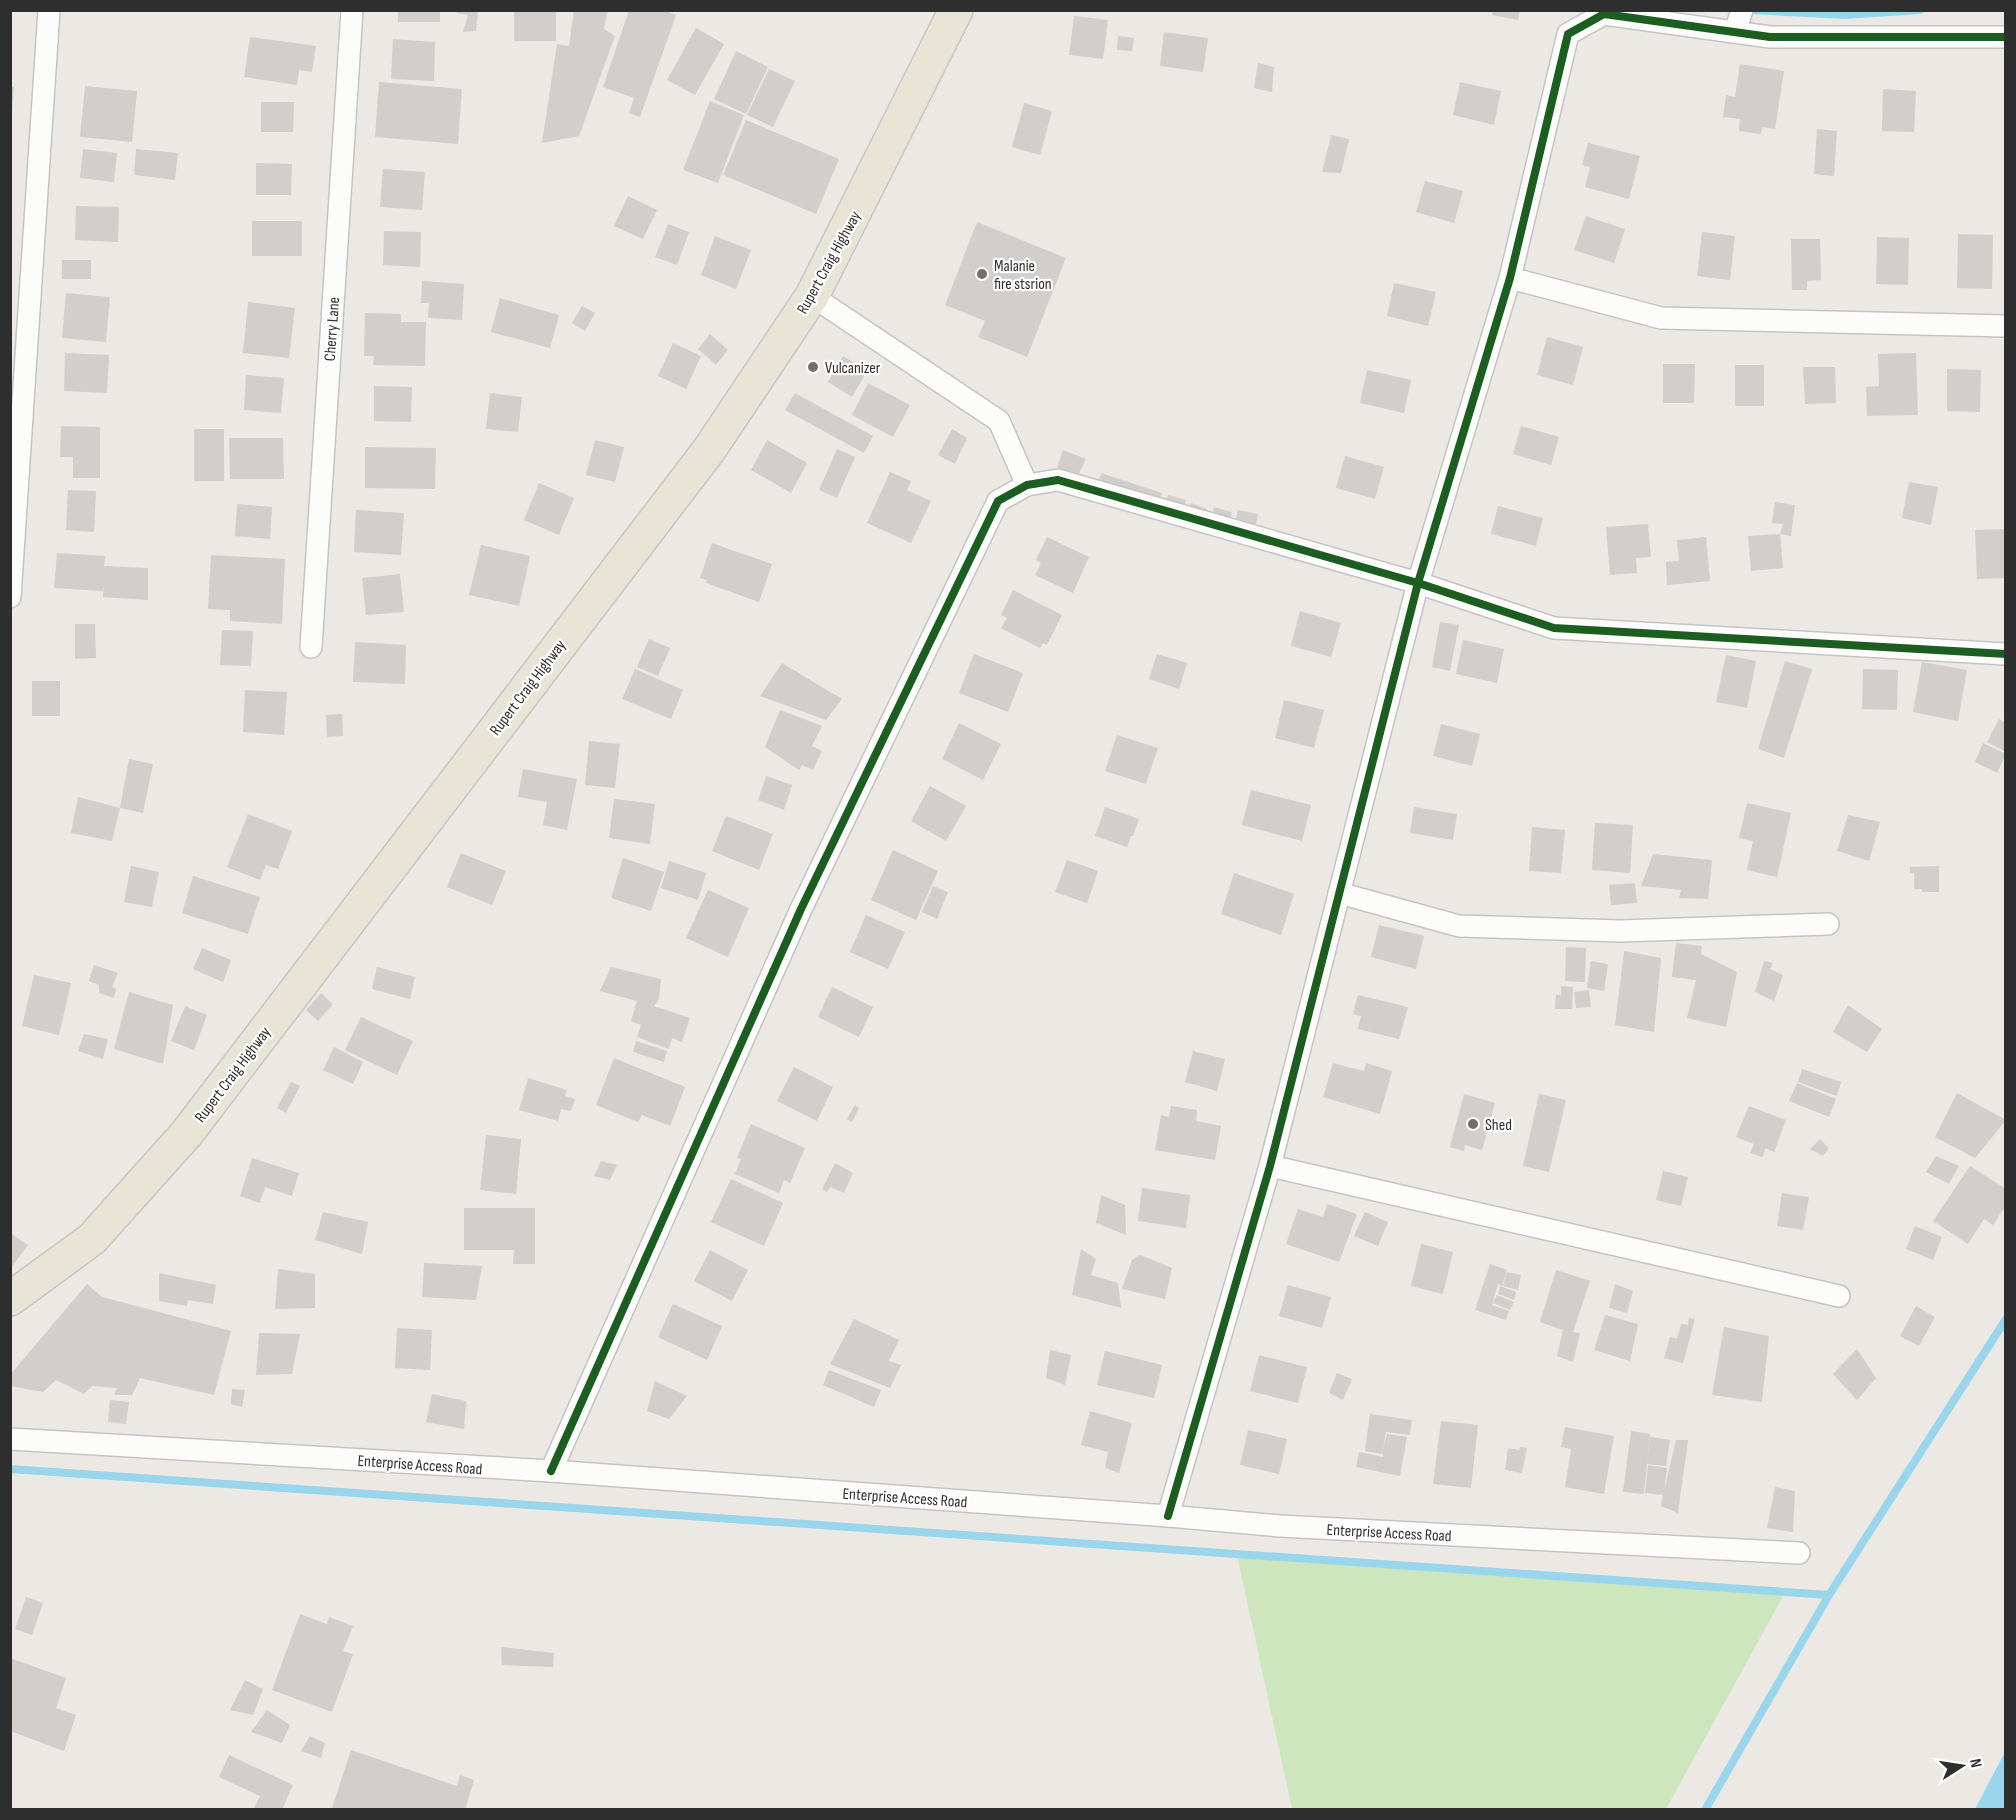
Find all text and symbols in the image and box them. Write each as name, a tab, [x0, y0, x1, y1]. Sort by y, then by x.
street label: Rupert Craig Highway	[793, 208, 865, 318]
place label: Malanie fire stsrion	[994, 257, 1052, 294]
marker: Malanie fire stsrion	[975, 267, 989, 281]
street label: Cherry Lane	[321, 296, 344, 362]
place label: Vulcanizer	[825, 359, 881, 378]
marker: Vulcanizer	[806, 360, 820, 374]
street label: Rupert Craig Highway	[486, 636, 570, 739]
street label: Rupert Craig Highway	[191, 1023, 275, 1126]
place label: Shed	[1485, 1116, 1512, 1135]
marker: Shed	[1466, 1117, 1480, 1131]
street label: Enterprise Access Road	[357, 1452, 483, 1479]
street label: Enterprise Access Road	[842, 1485, 968, 1512]
street label: Enterprise Access Road	[1326, 1521, 1452, 1546]
north arrow	[1932, 1736, 1992, 1796]
text: N	[1965, 1757, 1985, 1769]

